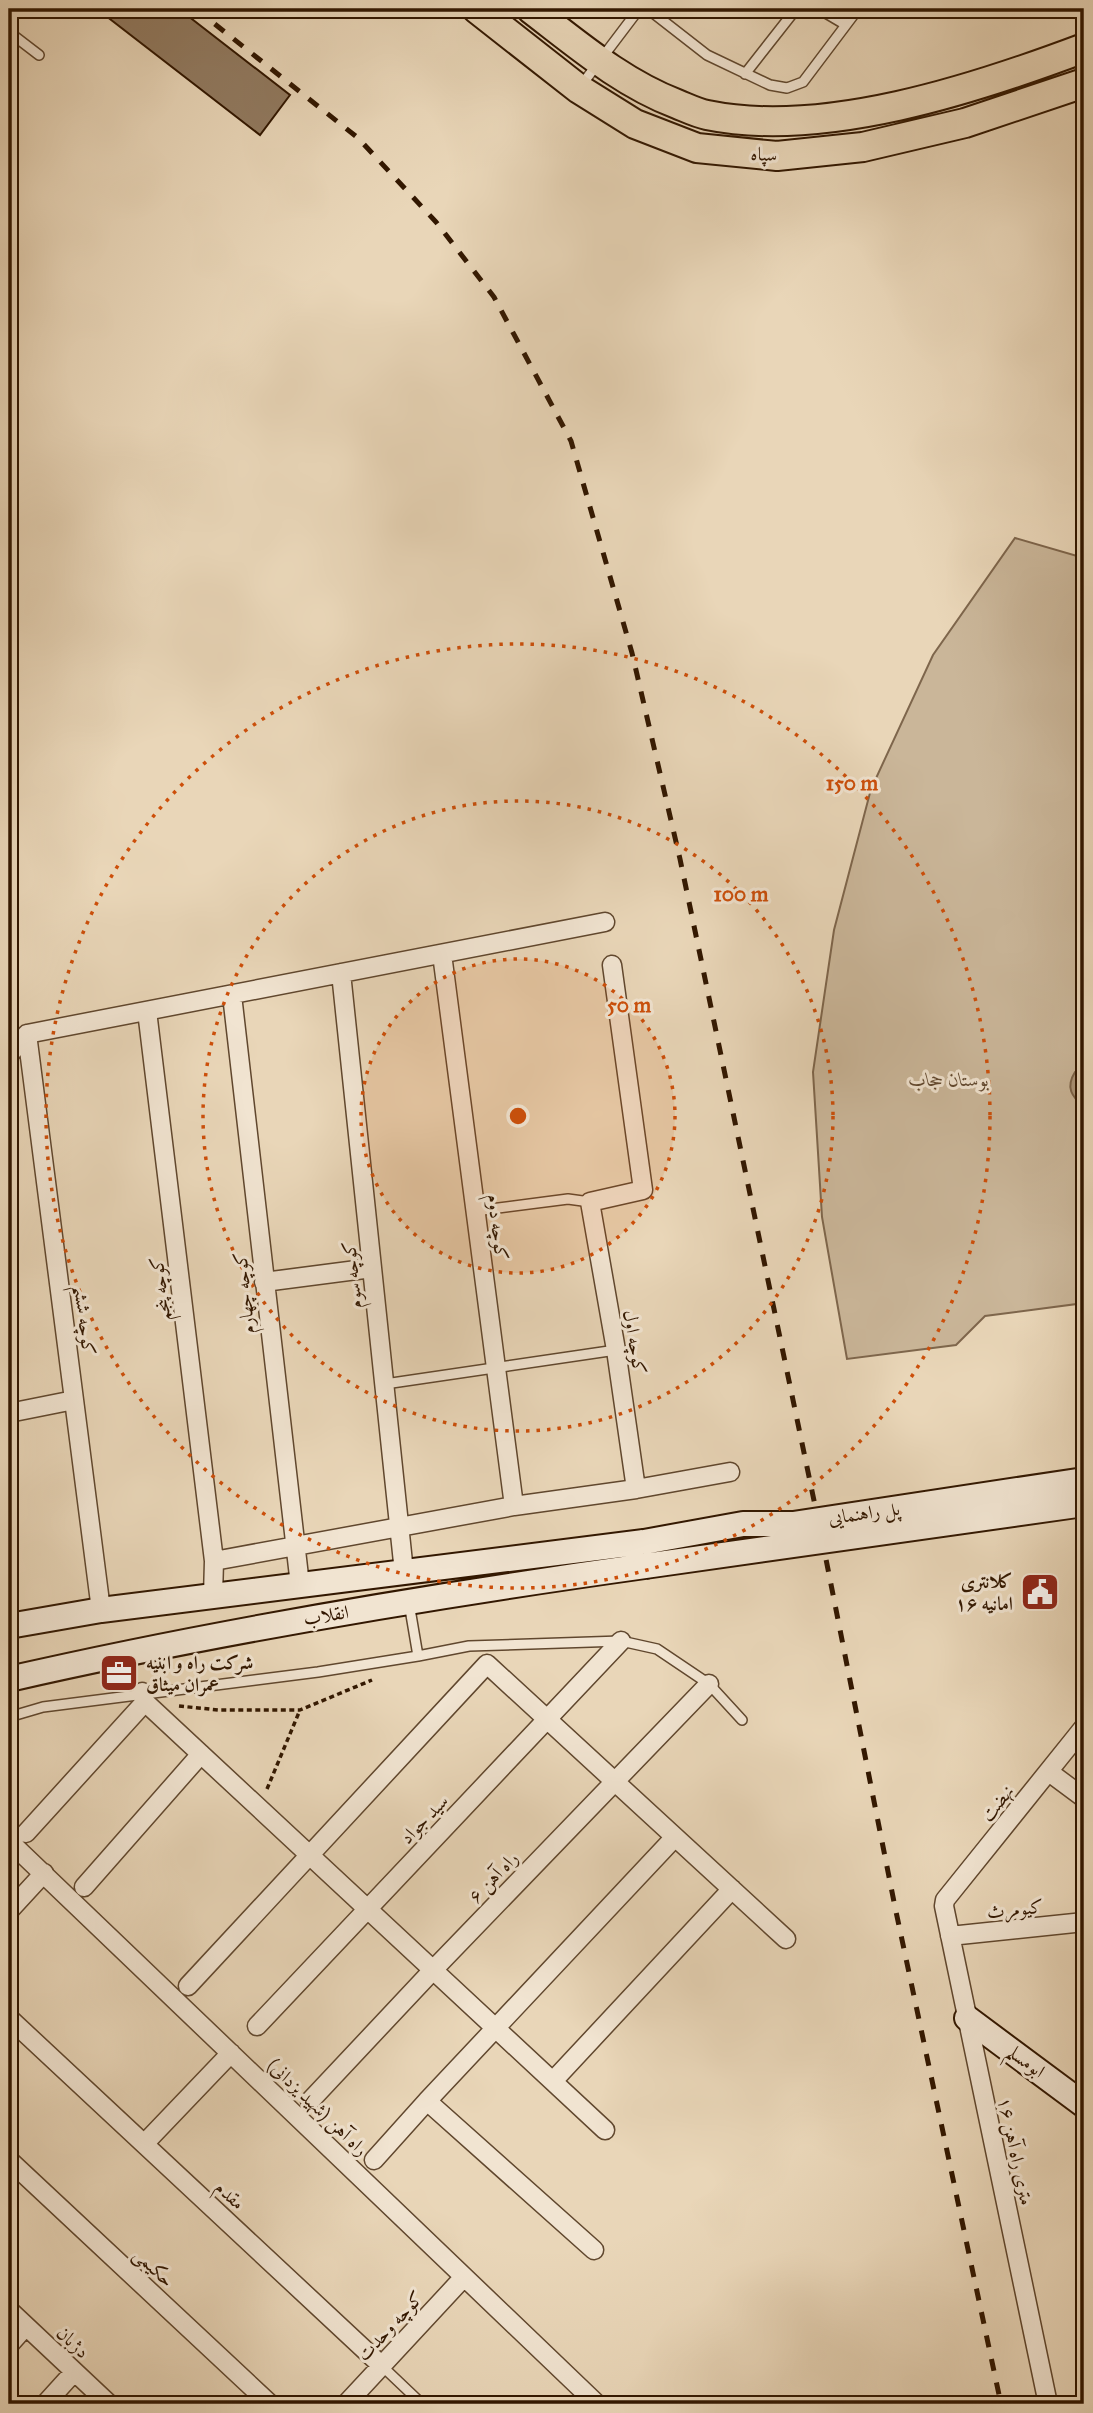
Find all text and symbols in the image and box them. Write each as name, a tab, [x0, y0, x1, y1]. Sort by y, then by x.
street label: سپاه	[750, 142, 778, 167]
text: 150 m	[826, 770, 878, 796]
text: 100 m	[714, 881, 769, 907]
text: 50 m	[607, 992, 651, 1018]
park label: بوستان حجاب	[909, 1068, 990, 1092]
centre of rings	[506, 1104, 530, 1128]
street label: کوچه دوم	[478, 1193, 513, 1262]
street label: کوچه سوم	[337, 1240, 372, 1310]
street label: کوچه چهارم	[228, 1250, 265, 1335]
street label: کوچه پنجم	[145, 1255, 182, 1323]
street label: کوچه ششم	[61, 1284, 101, 1357]
street label: کوچه اول	[617, 1308, 651, 1376]
street label: پل راهنمایی	[827, 1496, 903, 1531]
place label: کلانتری ۱۶ امانیه	[955, 1570, 1013, 1615]
public building icon: کلانتری ۱۶ امانیه	[1019, 1571, 1061, 1613]
street label: انقلاب	[302, 1600, 350, 1630]
place label: شرکت راه و ابنیه عمران میثاق	[146, 1651, 253, 1697]
office icon: شرکت راه و ابنیه عمران میثاق	[98, 1652, 140, 1694]
street label: نهضت	[975, 1780, 1019, 1827]
street label: سید جواد	[395, 1789, 454, 1849]
street label: راه آهن ۶	[463, 1847, 524, 1909]
street label: کیومرث	[986, 1895, 1045, 1925]
street label: ابومسلم	[998, 2039, 1050, 2089]
street label: راه آهن (شهید یزدانی)	[262, 2053, 373, 2162]
street label: ۱۶ متری راه آهن	[991, 2095, 1039, 2208]
street label: مقدم	[207, 2176, 250, 2218]
street label: حکیمی	[128, 2242, 179, 2293]
street label: کوچه وحدت	[352, 2286, 430, 2367]
street label: دژبان	[52, 2321, 94, 2363]

